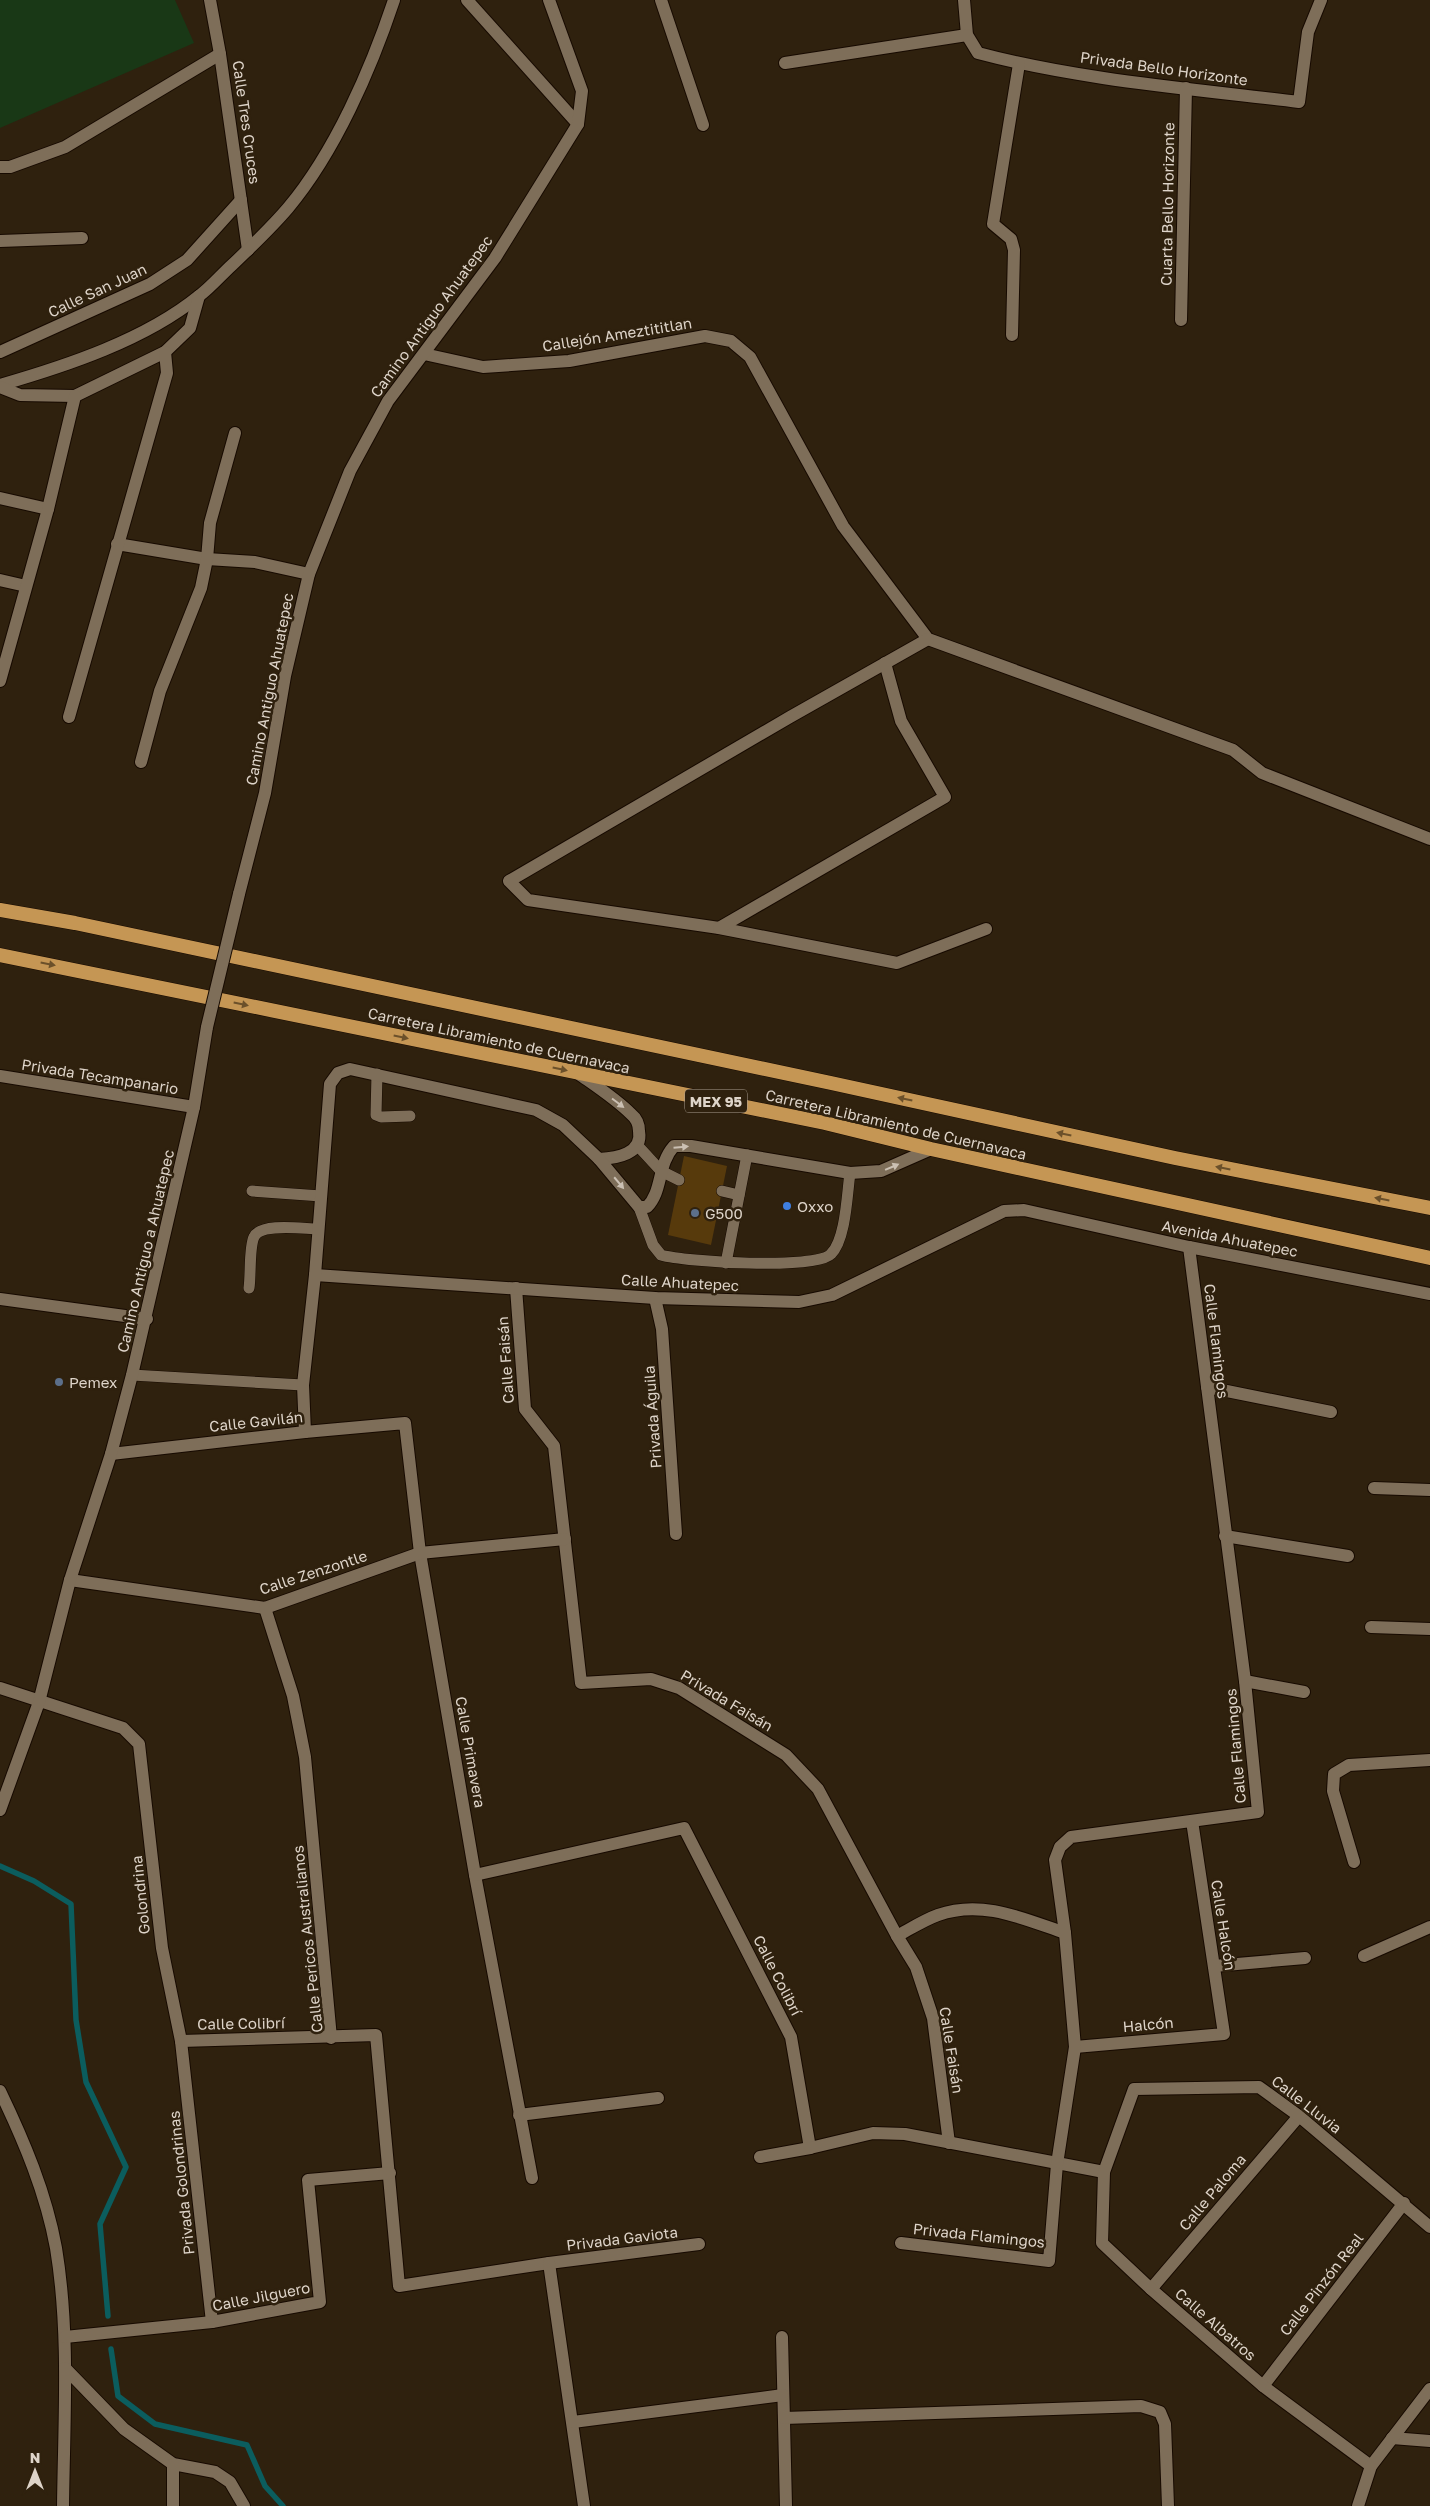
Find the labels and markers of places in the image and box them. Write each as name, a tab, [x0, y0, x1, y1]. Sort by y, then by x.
place label: Oxxo	[797, 1197, 833, 1215]
marker: Oxxo	[781, 1200, 793, 1212]
place label: G500	[705, 1204, 743, 1222]
marker: G500	[689, 1207, 701, 1219]
place label: Pemex	[69, 1373, 117, 1391]
marker: Pemex	[53, 1376, 65, 1388]

